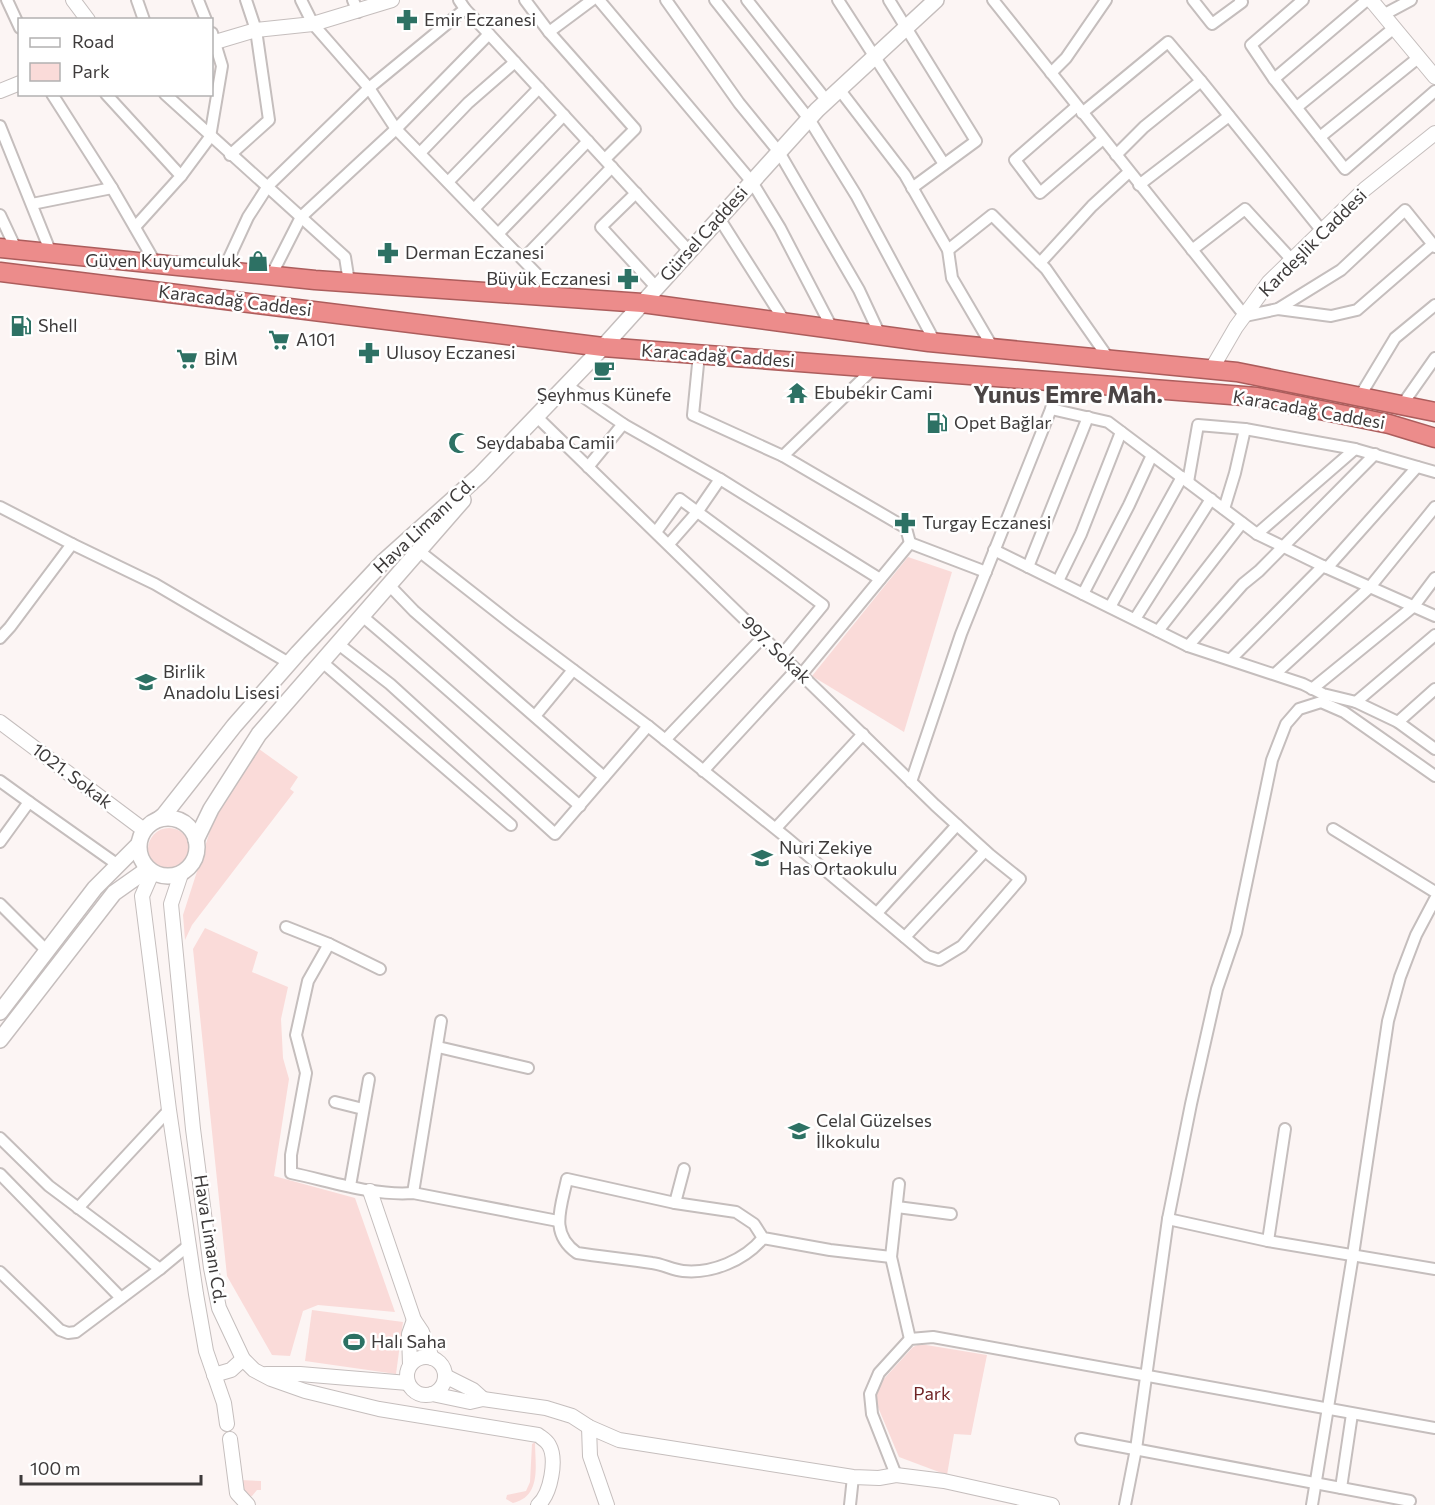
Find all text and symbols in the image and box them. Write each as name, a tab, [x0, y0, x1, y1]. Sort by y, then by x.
pharmacy icon: Emir Eczanesi	[395, 8, 419, 32]
place label: Emir Eczanesi	[424, 8, 536, 30]
legend	[18, 18, 213, 96]
text: Road	[72, 30, 114, 52]
text: Park	[72, 60, 110, 82]
street label: Gürsel Caddesi	[655, 181, 752, 286]
street label: Kardeşlik Caddesi	[1254, 184, 1371, 301]
pharmacy icon: Derman Eczanesi	[376, 241, 400, 265]
place label: Derman Eczanesi	[405, 241, 544, 263]
place label: Güven Kuyumculuk	[85, 249, 241, 271]
shop icon: Güven Kuyumculuk	[246, 249, 270, 273]
place label: Büyük Eczanesi	[486, 267, 611, 289]
pharmacy icon: Büyük Eczanesi	[616, 267, 640, 291]
street label: Karacadağ Caddesi	[157, 280, 313, 320]
fuel station icon: Shell	[9, 314, 33, 338]
place label: Shell	[38, 314, 78, 336]
supermarket icon: A101	[267, 328, 291, 352]
place label: A101	[296, 328, 336, 350]
street label: Karacadağ Caddesi	[640, 339, 796, 371]
pharmacy icon: Ulusoy Eczanesi	[357, 341, 381, 365]
place label: Ulusoy Eczanesi	[386, 341, 516, 363]
supermarket icon: BİM	[175, 347, 199, 371]
place label: BİM	[204, 347, 238, 369]
cafe icon: Şeyhmus Künefe	[592, 358, 616, 382]
district label: Yunus Emre Mah.	[973, 379, 1163, 408]
temple icon: Ebubekir Cami	[785, 381, 809, 405]
place label: Ebubekir Cami	[814, 381, 933, 403]
place label: Şeyhmus Künefe	[537, 383, 671, 405]
street label: Karacadağ Caddesi	[1231, 385, 1387, 433]
fuel station icon: Opet Bağlar	[925, 411, 949, 435]
place label: Opet Bağlar	[954, 411, 1052, 433]
mosque icon: Seydababa Camii	[447, 431, 471, 455]
place label: Seydababa Camii	[476, 431, 615, 453]
street label: Hava Limanı Cd.	[368, 473, 478, 578]
pharmacy icon: Turgay Eczanesi	[893, 511, 917, 535]
place label: Turgay Eczanesi	[922, 511, 1051, 533]
street label: 997. Sokak	[737, 611, 816, 688]
place label: Birlik Anadolu Lisesi	[163, 660, 280, 703]
school or university icon: Birlik Anadolu Lisesi	[134, 670, 158, 694]
street label: 1021. Sokak	[28, 738, 117, 813]
place label: Nuri Zekiye Has Ortaokulu	[779, 836, 897, 879]
school or university icon: Nuri Zekiye Has Ortaokulu	[750, 846, 774, 870]
place label: Celal Güzelses İlkokulu	[816, 1109, 932, 1152]
school or university icon: Celal Güzelses İlkokulu	[787, 1119, 811, 1143]
street label: Hava Limanı Cd.	[190, 1173, 232, 1305]
sports icon: Halı Saha	[342, 1330, 366, 1354]
place label: Halı Saha	[371, 1330, 446, 1352]
park label: Park	[913, 1382, 951, 1404]
scale bar	[21, 1448, 201, 1486]
text: 100 m	[30, 1457, 80, 1479]

